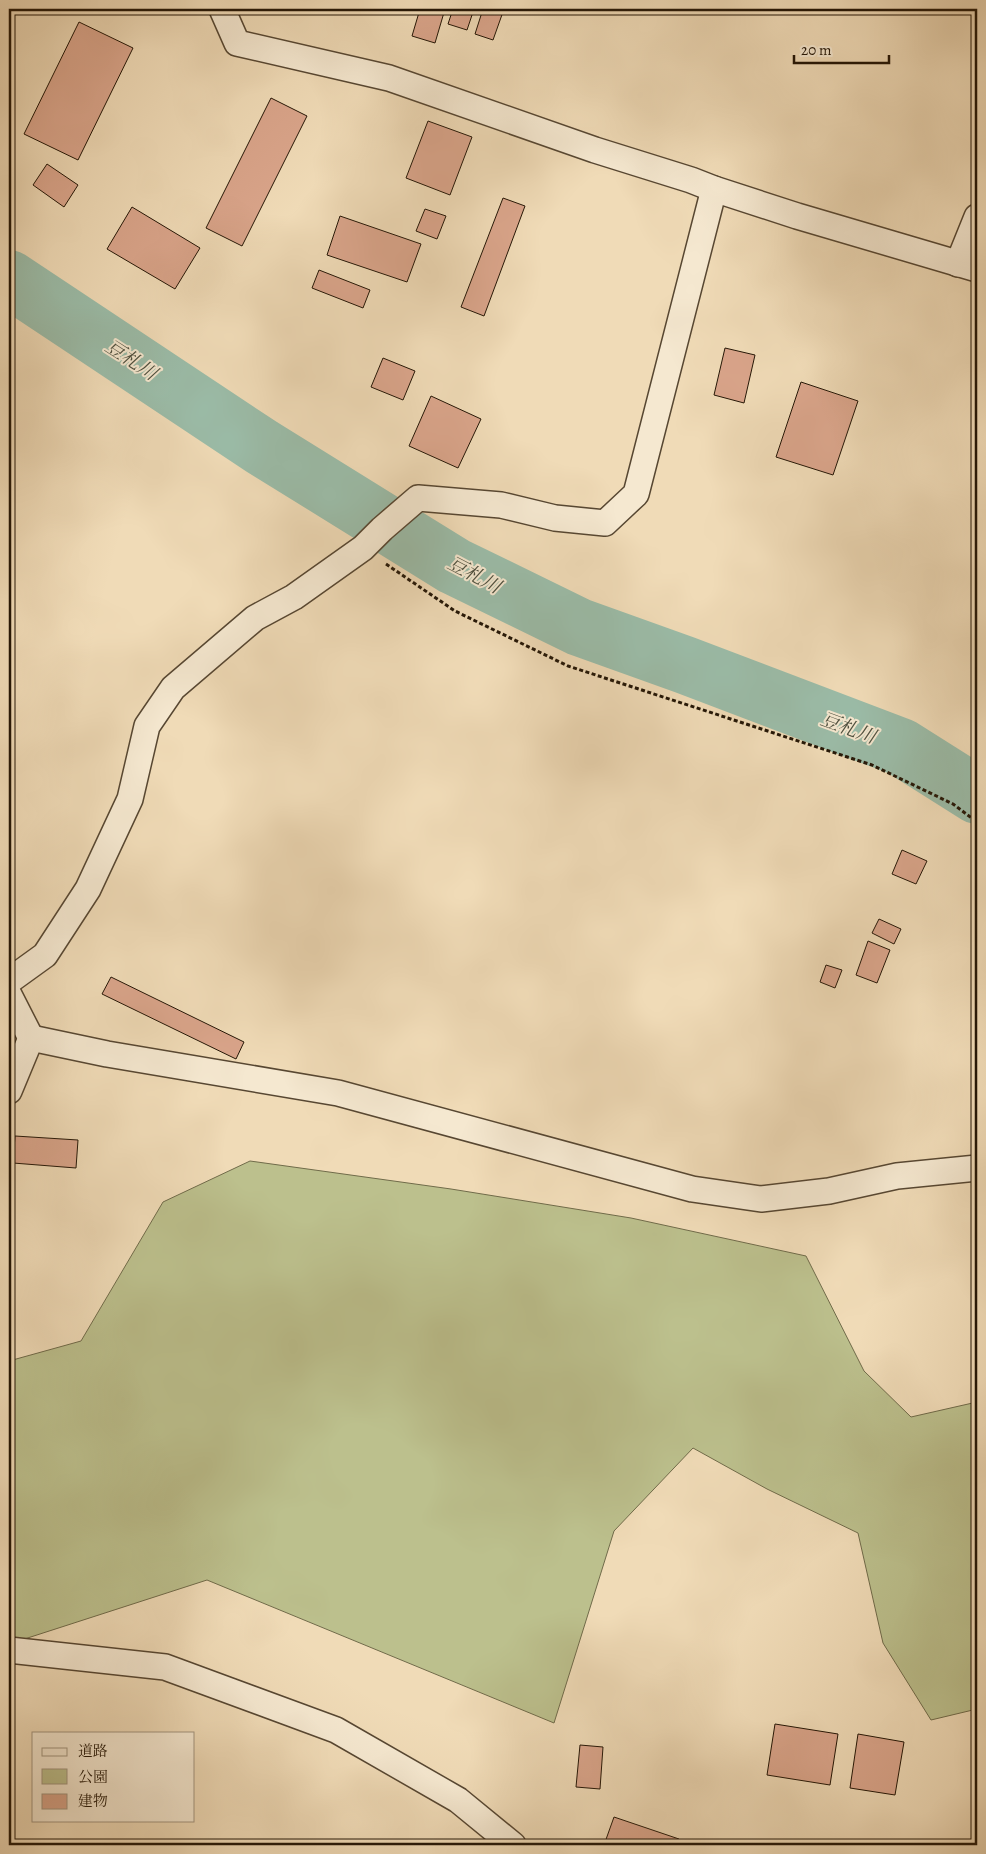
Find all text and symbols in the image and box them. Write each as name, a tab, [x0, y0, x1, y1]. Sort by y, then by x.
scale bar	[794, 32, 888, 64]
text: 20 m	[801, 40, 832, 60]
water label: 豆札川	[100, 334, 164, 388]
water label: 豆札川	[443, 550, 507, 601]
water label: 豆札川	[817, 706, 881, 751]
legend	[32, 1732, 195, 1822]
text: 道路	[78, 1741, 108, 1761]
text: 公園	[78, 1767, 108, 1787]
text: 建物	[78, 1791, 108, 1811]

